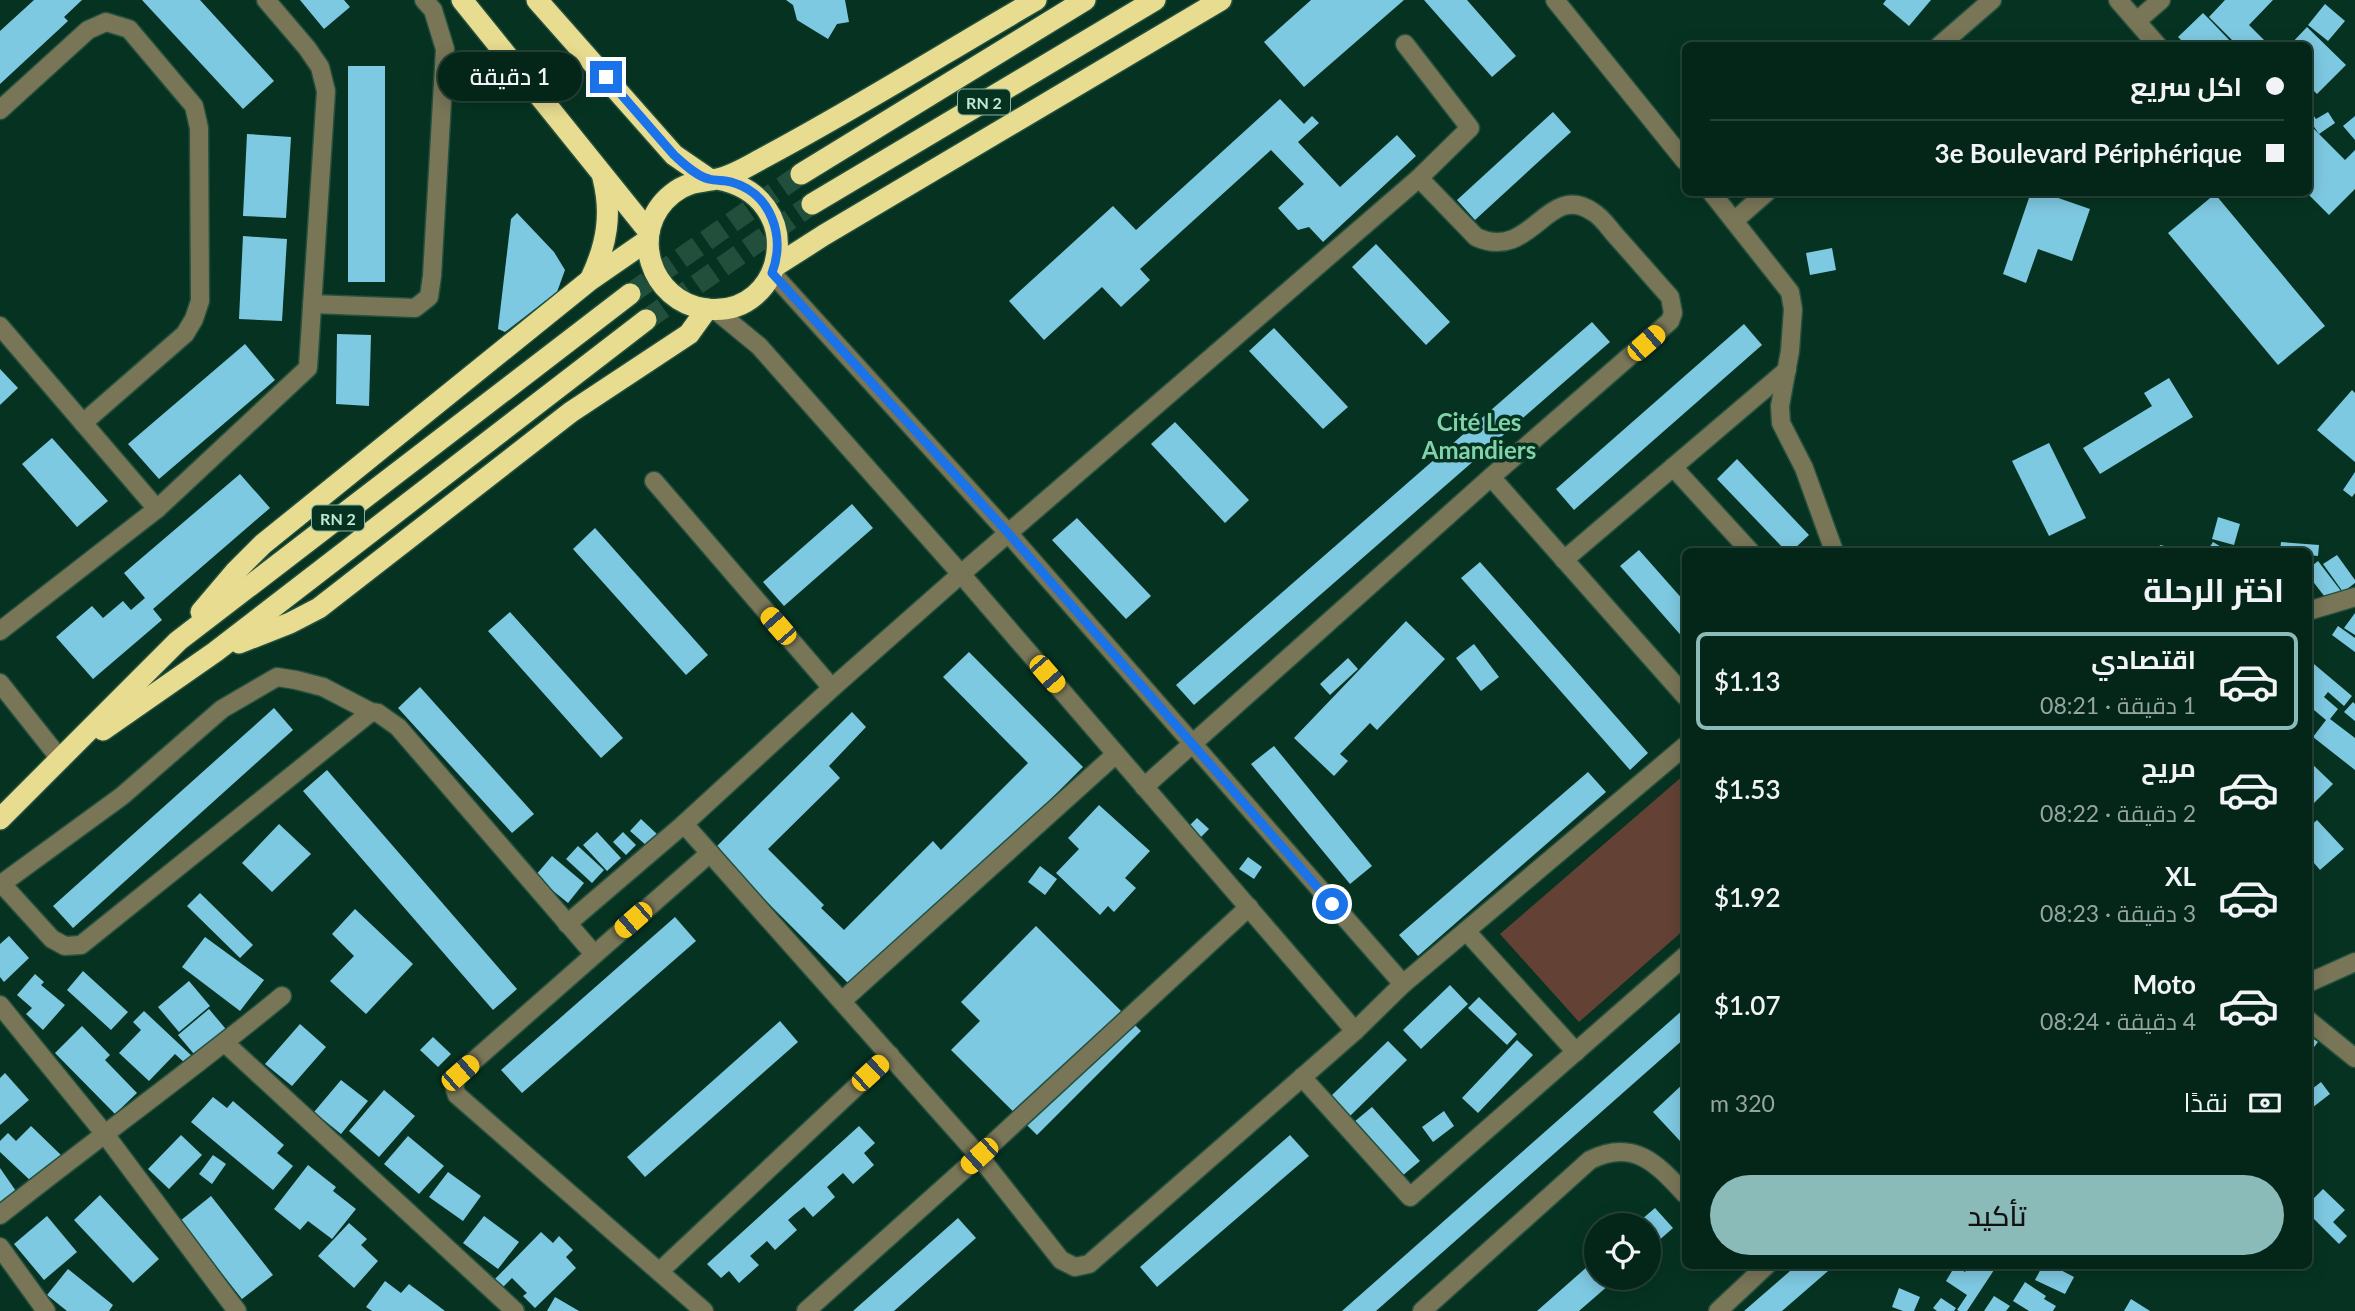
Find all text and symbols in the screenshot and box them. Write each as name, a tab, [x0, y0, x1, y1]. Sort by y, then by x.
callout: 1 دقيقة	[438, 52, 582, 102]
route end	[590, 61, 622, 93]
text: 1 دقيقة	[470, 62, 550, 90]
text: اكل سريع	[2130, 70, 2242, 102]
road number: RN 2	[958, 90, 1010, 114]
text: 3e Boulevard Périphérique	[1935, 137, 2242, 169]
car	[1624, 321, 1669, 365]
district label: Cité Les Amandiers	[1421, 407, 1536, 464]
road number: RN 2	[312, 505, 364, 530]
text: اختر الرحلة	[2143, 570, 2284, 609]
car	[757, 603, 800, 649]
text: اقتصادي	[2091, 643, 2196, 675]
icon: car	[2217, 650, 2280, 713]
car	[1026, 651, 1069, 697]
text: $1.13	[1714, 665, 1780, 697]
text: 1 دقيقة · 08:21	[2040, 691, 2196, 719]
text: مريح	[2141, 751, 2196, 783]
icon: car	[2217, 758, 2280, 821]
text: $1.53	[1714, 773, 1780, 805]
text: 2 دقيقة · 08:22	[2040, 799, 2196, 827]
text: XL	[2165, 860, 2196, 892]
icon: car	[2217, 866, 2280, 929]
text: $1.92	[1714, 881, 1780, 913]
route start	[1316, 888, 1348, 920]
car	[611, 898, 656, 942]
text: 3 دقيقة · 08:23	[2040, 899, 2196, 927]
text: Moto	[2133, 968, 2196, 1000]
icon: car	[2217, 974, 2280, 1037]
text: $1.07	[1714, 989, 1780, 1021]
text: 4 دقيقة · 08:24	[2040, 1007, 2196, 1035]
car	[438, 1051, 483, 1095]
car	[848, 1051, 893, 1095]
icon: cash	[2246, 1084, 2284, 1122]
text: نقدًا	[2184, 1086, 2228, 1118]
text: 320 m	[1710, 1089, 1775, 1117]
car	[957, 1134, 1002, 1178]
button: تأكيد	[1710, 1175, 2284, 1255]
map controls	[1584, 1213, 1661, 1290]
button: locate	[1584, 1213, 1661, 1290]

